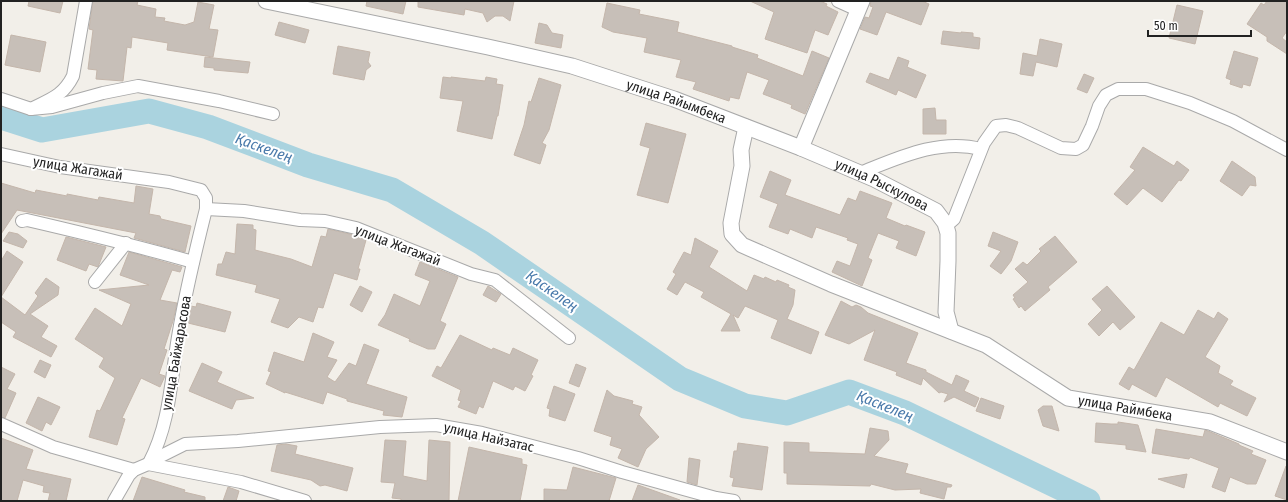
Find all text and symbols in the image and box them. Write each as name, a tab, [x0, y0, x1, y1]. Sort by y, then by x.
scale bar	[1148, 12, 1251, 38]
text: 50 m	[1154, 19, 1178, 33]
street label: улица Райымбека	[624, 76, 729, 127]
water label: Қаскелең	[233, 129, 295, 167]
street label: улица Жагажай	[32, 153, 124, 184]
street label: улица Рыскулова	[832, 155, 931, 215]
street label: улица Жагажай	[353, 221, 443, 270]
water label: Қаскелең	[522, 267, 582, 315]
street label: улица Байжарасова	[158, 294, 195, 412]
water label: Қаскелең	[854, 387, 916, 425]
street label: улица Раймбека	[1077, 392, 1174, 425]
street label: улица Найзатас	[442, 419, 536, 456]

